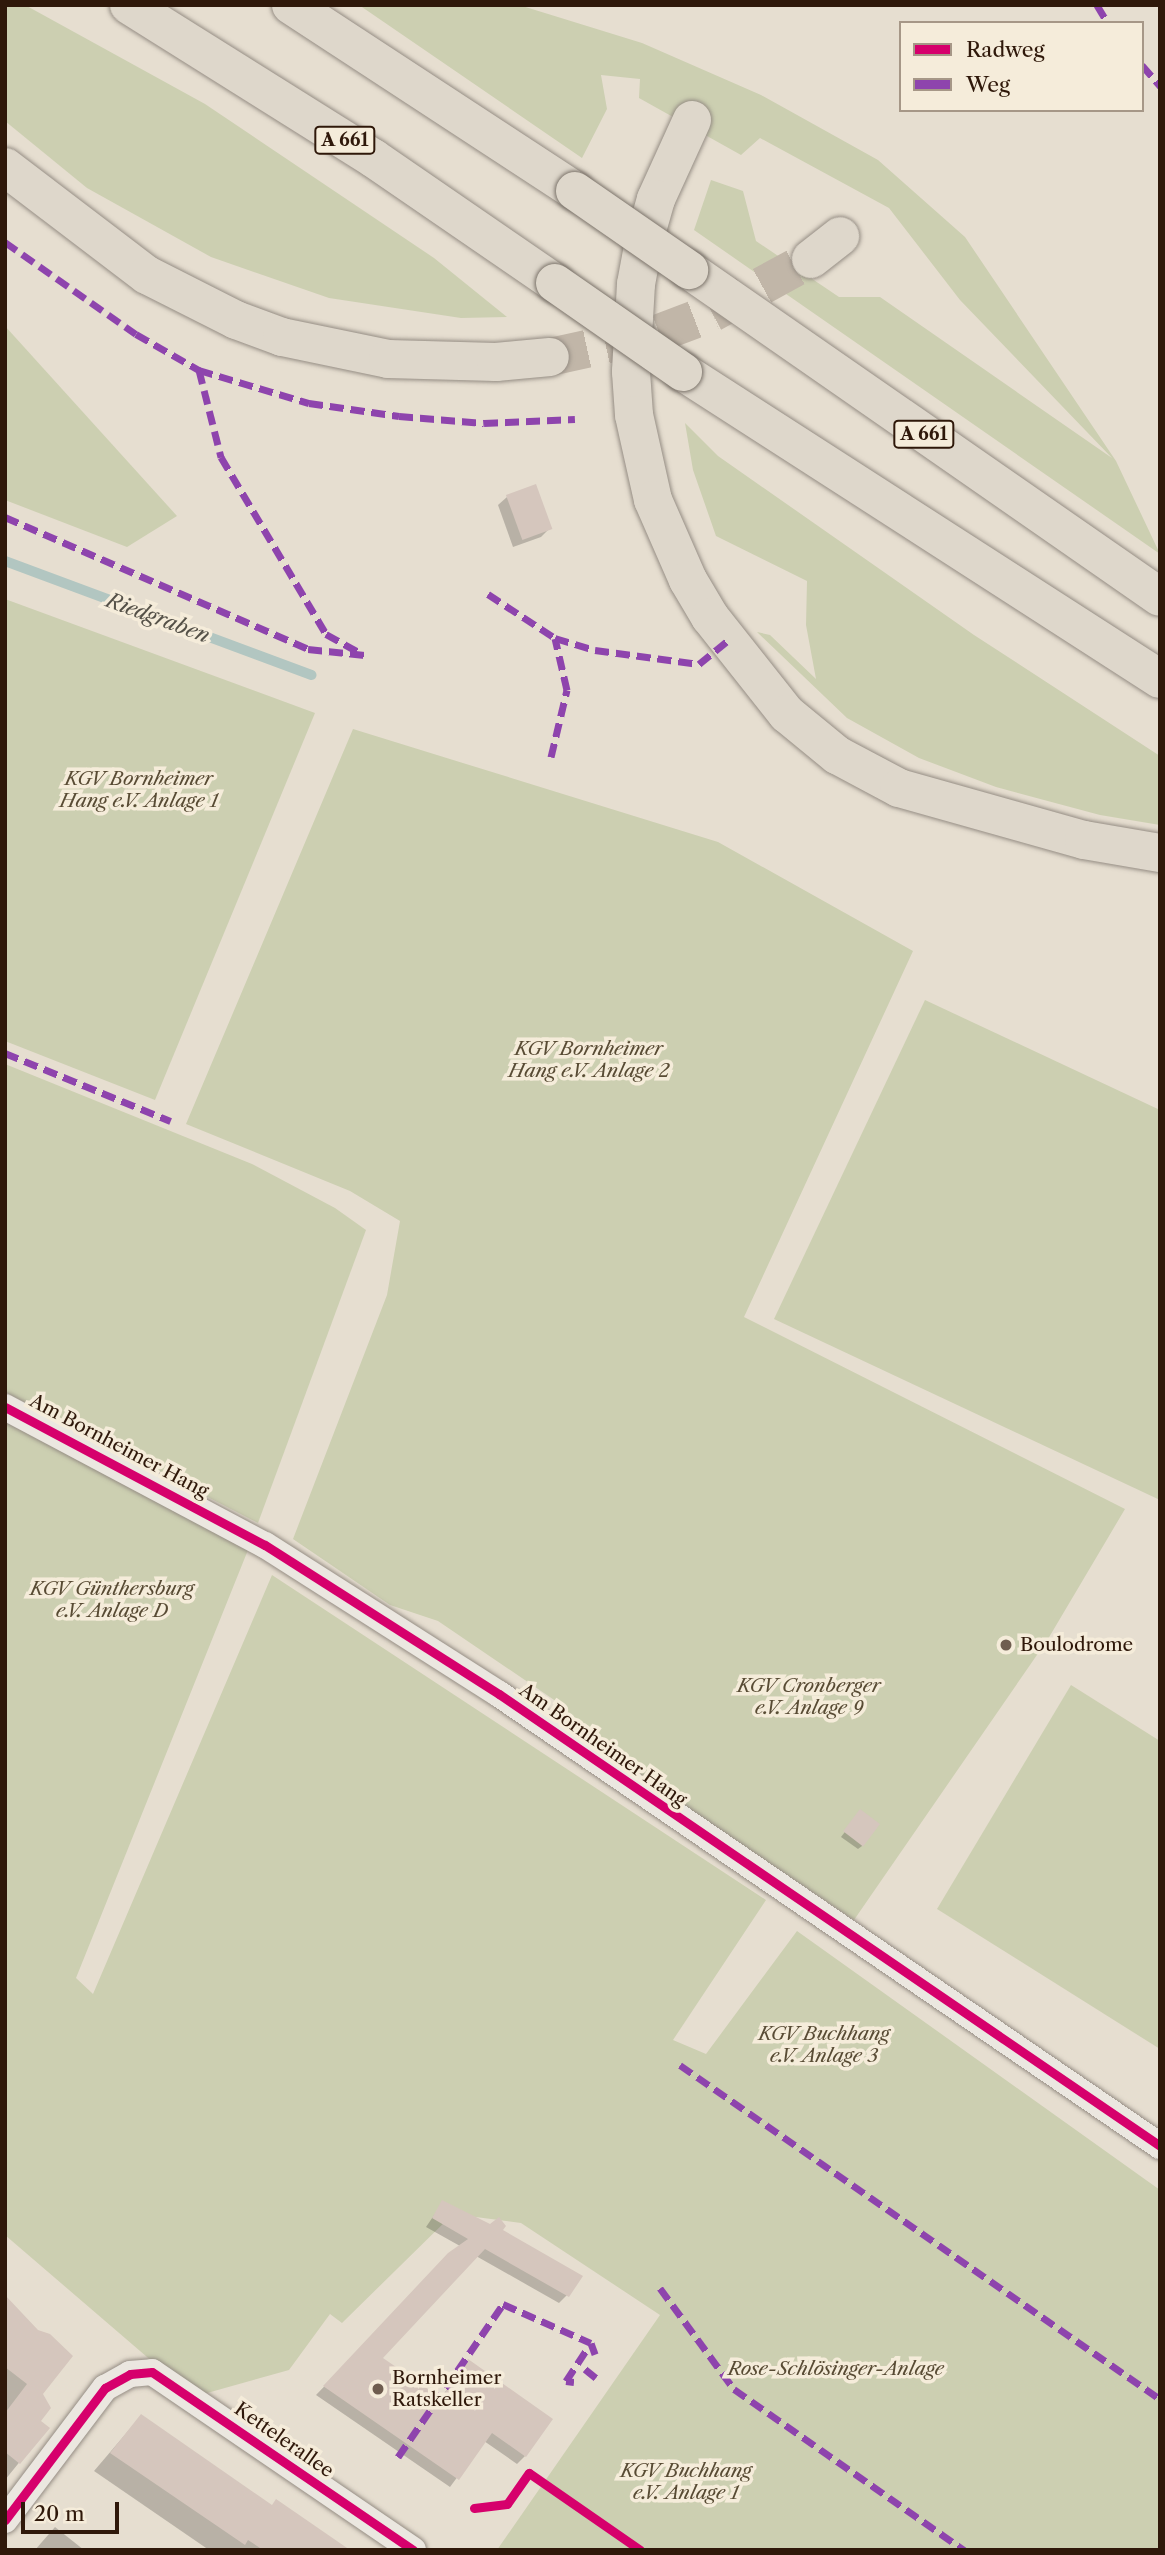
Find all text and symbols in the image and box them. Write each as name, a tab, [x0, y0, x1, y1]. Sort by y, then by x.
legend	[899, 21, 1144, 112]
text: Radweg	[966, 37, 1045, 62]
text: Weg	[966, 72, 1010, 97]
road number: A 661	[314, 125, 376, 154]
road number: A 661	[892, 420, 956, 448]
water label: Riedgraben	[103, 588, 213, 648]
park label: KGV Bornheimer Hang e.V. Anlage 1	[60, 768, 218, 812]
park label: KGV Bornheimer Hang e.V. Anlage 2	[508, 1038, 670, 1082]
street label: Am Bornheimer Hang	[26, 1389, 212, 1503]
park label: KGV Günthersburg e.V. Anlage D	[30, 1578, 194, 1622]
place label: Boulodrome	[1020, 1634, 1133, 1656]
marker: Boulodrome	[998, 1637, 1014, 1653]
park label: KGV Cronberger e.V. Anlage 9	[737, 1675, 881, 1719]
street label: Am Bornheimer Hang	[515, 1678, 691, 1812]
park label: KGV Buchhang e.V. Anlage 3	[758, 2023, 890, 2067]
park label: Rose-Schlösinger-Anlage	[728, 2358, 944, 2380]
place label: Bornheimer Ratskeller	[392, 2367, 501, 2411]
marker: Bornheimer Ratskeller	[370, 2381, 386, 2397]
street label: Kettelerallee	[230, 2397, 338, 2483]
park label: KGV Buchhang e.V. Anlage 1	[620, 2460, 752, 2504]
scale bar	[24, 2488, 122, 2532]
text: 20 m	[34, 2501, 85, 2526]

